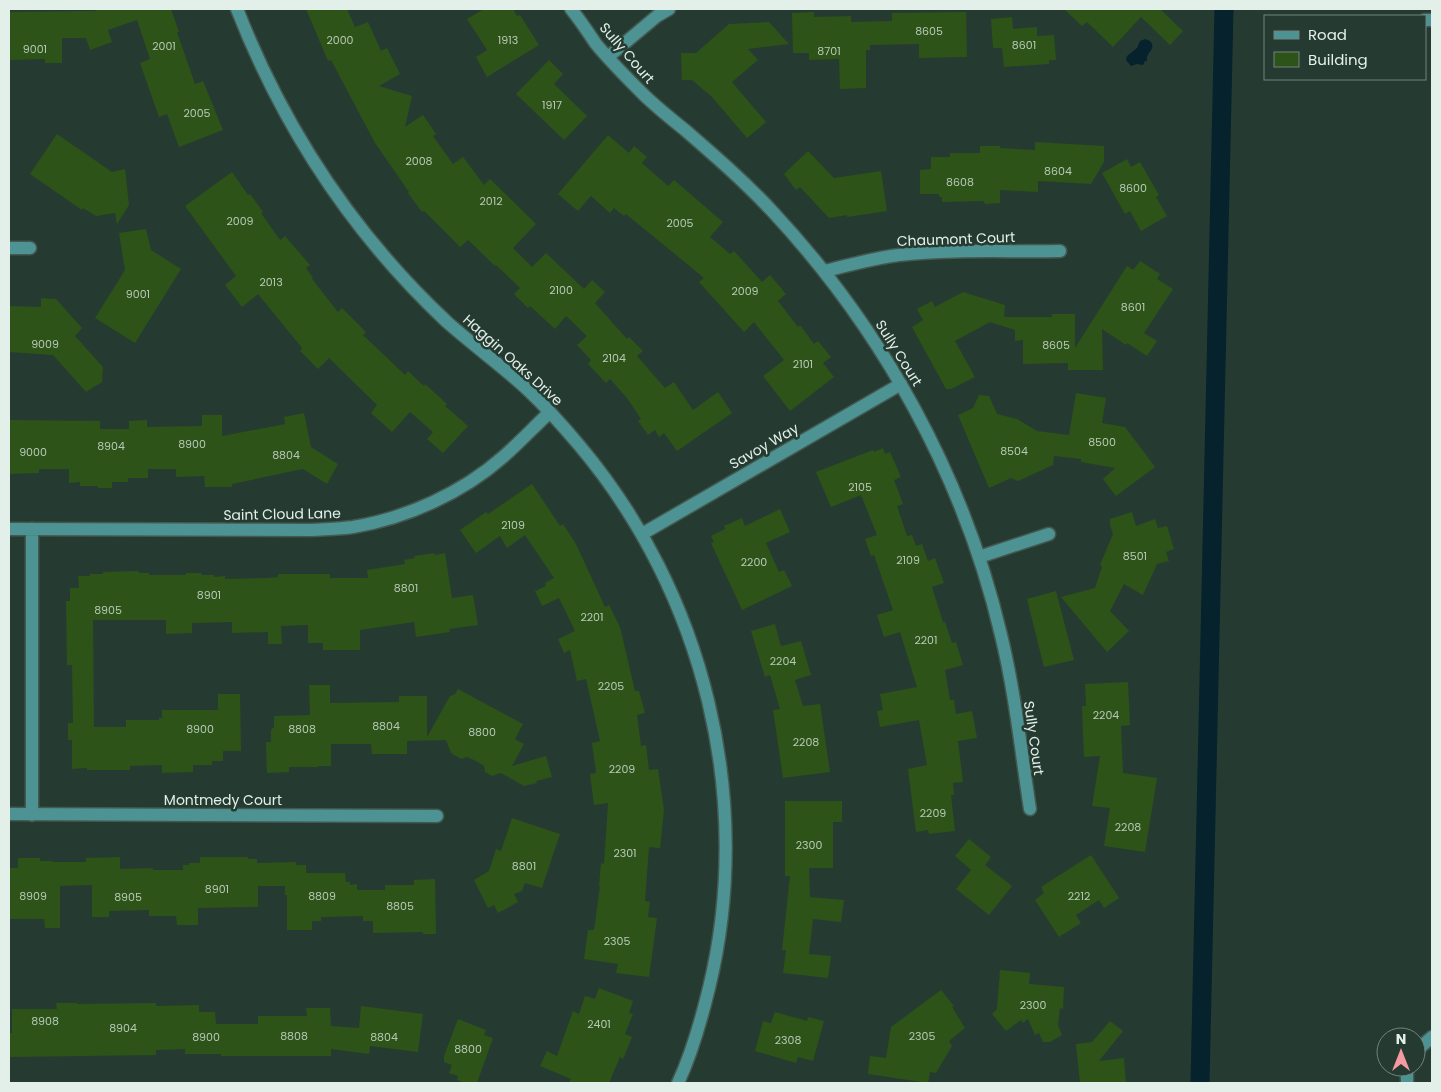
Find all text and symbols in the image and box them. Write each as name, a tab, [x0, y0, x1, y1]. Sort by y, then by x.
legend	[1264, 15, 1426, 80]
street label: Sully Court	[595, 18, 659, 88]
house number: 8605	[915, 23, 943, 39]
text: Road	[1308, 24, 1347, 45]
house number: 2000	[326, 32, 354, 48]
house number: 1913	[498, 32, 518, 48]
house number: 8601	[1012, 37, 1036, 53]
house number: 2001	[152, 38, 176, 54]
house number: 9001	[23, 41, 47, 57]
house number: 8701	[817, 43, 841, 59]
text: Building	[1308, 49, 1368, 70]
house number: 1917	[542, 97, 562, 113]
house number: 2005	[183, 105, 211, 121]
house number: 2008	[405, 153, 433, 169]
house number: 8604	[1044, 163, 1072, 179]
house number: 8608	[946, 174, 974, 190]
house number: 8600	[1119, 180, 1147, 196]
house number: 2012	[479, 193, 503, 209]
house number: 2009	[226, 213, 254, 229]
house number: 2005	[666, 215, 694, 231]
street label: Chaumont Court	[896, 227, 1016, 251]
house number: 2013	[259, 274, 283, 290]
house number: 2100	[549, 282, 573, 298]
house number: 2009	[731, 283, 759, 299]
house number: 9001	[126, 286, 150, 302]
house number: 8601	[1121, 299, 1145, 315]
street label: Haggin Oaks Drive	[459, 310, 568, 410]
street label: Sully Court	[871, 316, 927, 390]
house number: 9009	[31, 336, 59, 352]
house number: 8605	[1042, 337, 1070, 353]
house number: 2104	[602, 350, 626, 366]
house number: 2101	[793, 356, 813, 372]
street label: Savoy Way	[726, 418, 802, 474]
house number: 8500	[1088, 434, 1116, 450]
house number: 8900	[178, 436, 206, 452]
house number: 8904	[97, 438, 125, 454]
house number: 8504	[1000, 443, 1028, 459]
house number: 9000	[19, 444, 47, 460]
house number: 8804	[272, 447, 300, 463]
house number: 2105	[848, 479, 872, 495]
street label: Saint Cloud Lane	[223, 503, 341, 525]
house number: 2109	[501, 517, 525, 533]
house number: 8501	[1123, 548, 1147, 564]
house number: 2109	[896, 552, 920, 568]
house number: 2200	[741, 554, 767, 570]
house number: 8801	[394, 580, 418, 596]
house number: 8901	[197, 587, 221, 603]
house number: 8905	[94, 602, 122, 618]
house number: 2201	[580, 609, 604, 625]
house number: 2201	[914, 632, 938, 648]
house number: 2204	[770, 653, 796, 669]
house number: 2205	[598, 678, 624, 694]
street label: Sully Court	[1019, 700, 1049, 776]
house number: 2204	[1093, 707, 1119, 723]
house number: 8804	[372, 718, 400, 734]
house number: 8900	[186, 721, 214, 737]
house number: 8808	[288, 721, 316, 737]
house number: 8800	[468, 724, 496, 740]
house number: 2208	[793, 734, 819, 750]
house number: 2209	[609, 761, 635, 777]
street label: Montmedy Court	[164, 790, 282, 810]
house number: 2209	[920, 805, 946, 821]
house number: 2208	[1115, 819, 1141, 835]
house number: 2300	[796, 837, 822, 853]
house number: 2301	[613, 845, 637, 861]
house number: 8801	[512, 858, 536, 874]
house number: 8901	[205, 881, 229, 897]
house number: 8909	[19, 888, 47, 904]
house number: 8809	[308, 888, 336, 904]
house number: 2212	[1068, 888, 1090, 904]
house number: 8905	[114, 889, 142, 905]
house number: 8805	[386, 898, 414, 914]
house number: 2305	[604, 933, 630, 949]
house number: 2300	[1020, 997, 1046, 1013]
house number: 8908	[31, 1013, 59, 1029]
house number: 2401	[587, 1016, 611, 1032]
house number: 8904	[109, 1020, 137, 1036]
north arrow	[1376, 1027, 1426, 1077]
house number: 8808	[280, 1028, 308, 1044]
house number: 2305	[909, 1028, 935, 1044]
house number: 8900	[192, 1029, 220, 1045]
house number: 8804	[370, 1029, 398, 1045]
text: N	[1396, 1029, 1406, 1049]
house number: 2308	[775, 1032, 801, 1048]
house number: 8800	[454, 1041, 482, 1057]

